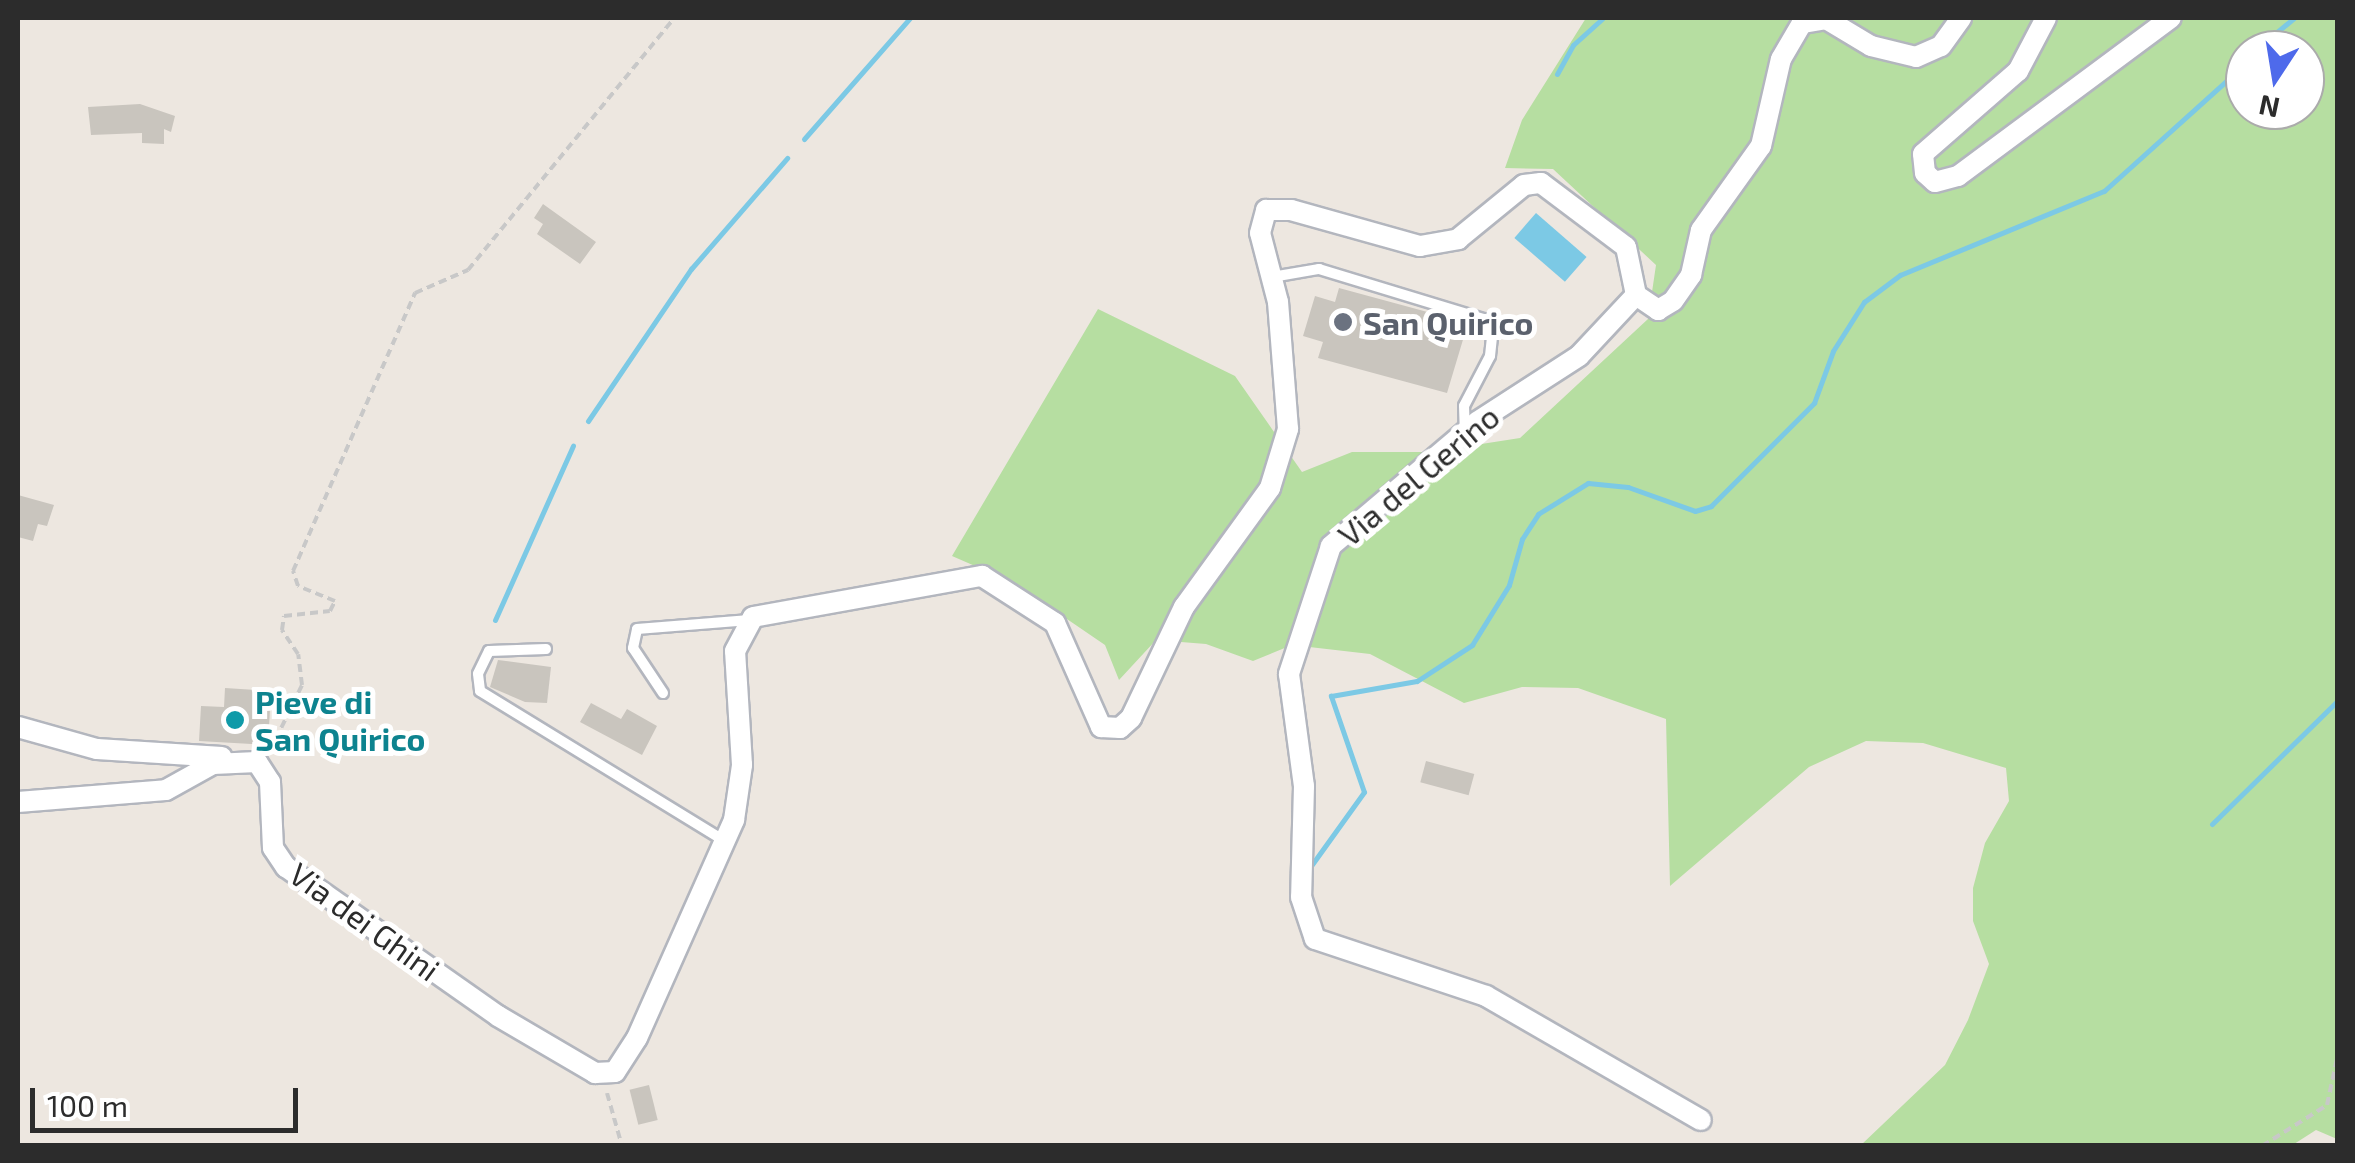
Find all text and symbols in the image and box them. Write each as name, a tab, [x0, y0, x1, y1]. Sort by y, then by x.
north arrow	[2225, 30, 2325, 130]
text: N	[2256, 89, 2283, 126]
place label: San Quirico	[1363, 303, 1533, 341]
marker: San Quirico	[1332, 311, 1354, 333]
street label: Via del Gerino	[1329, 396, 1507, 554]
place label: Pieve di San Quirico	[255, 683, 425, 758]
marker: Pieve di San Quirico	[224, 709, 246, 731]
street label: Via dei Ghini	[283, 854, 447, 988]
scale bar	[35, 1068, 302, 1130]
text: 100 m	[47, 1087, 128, 1123]

